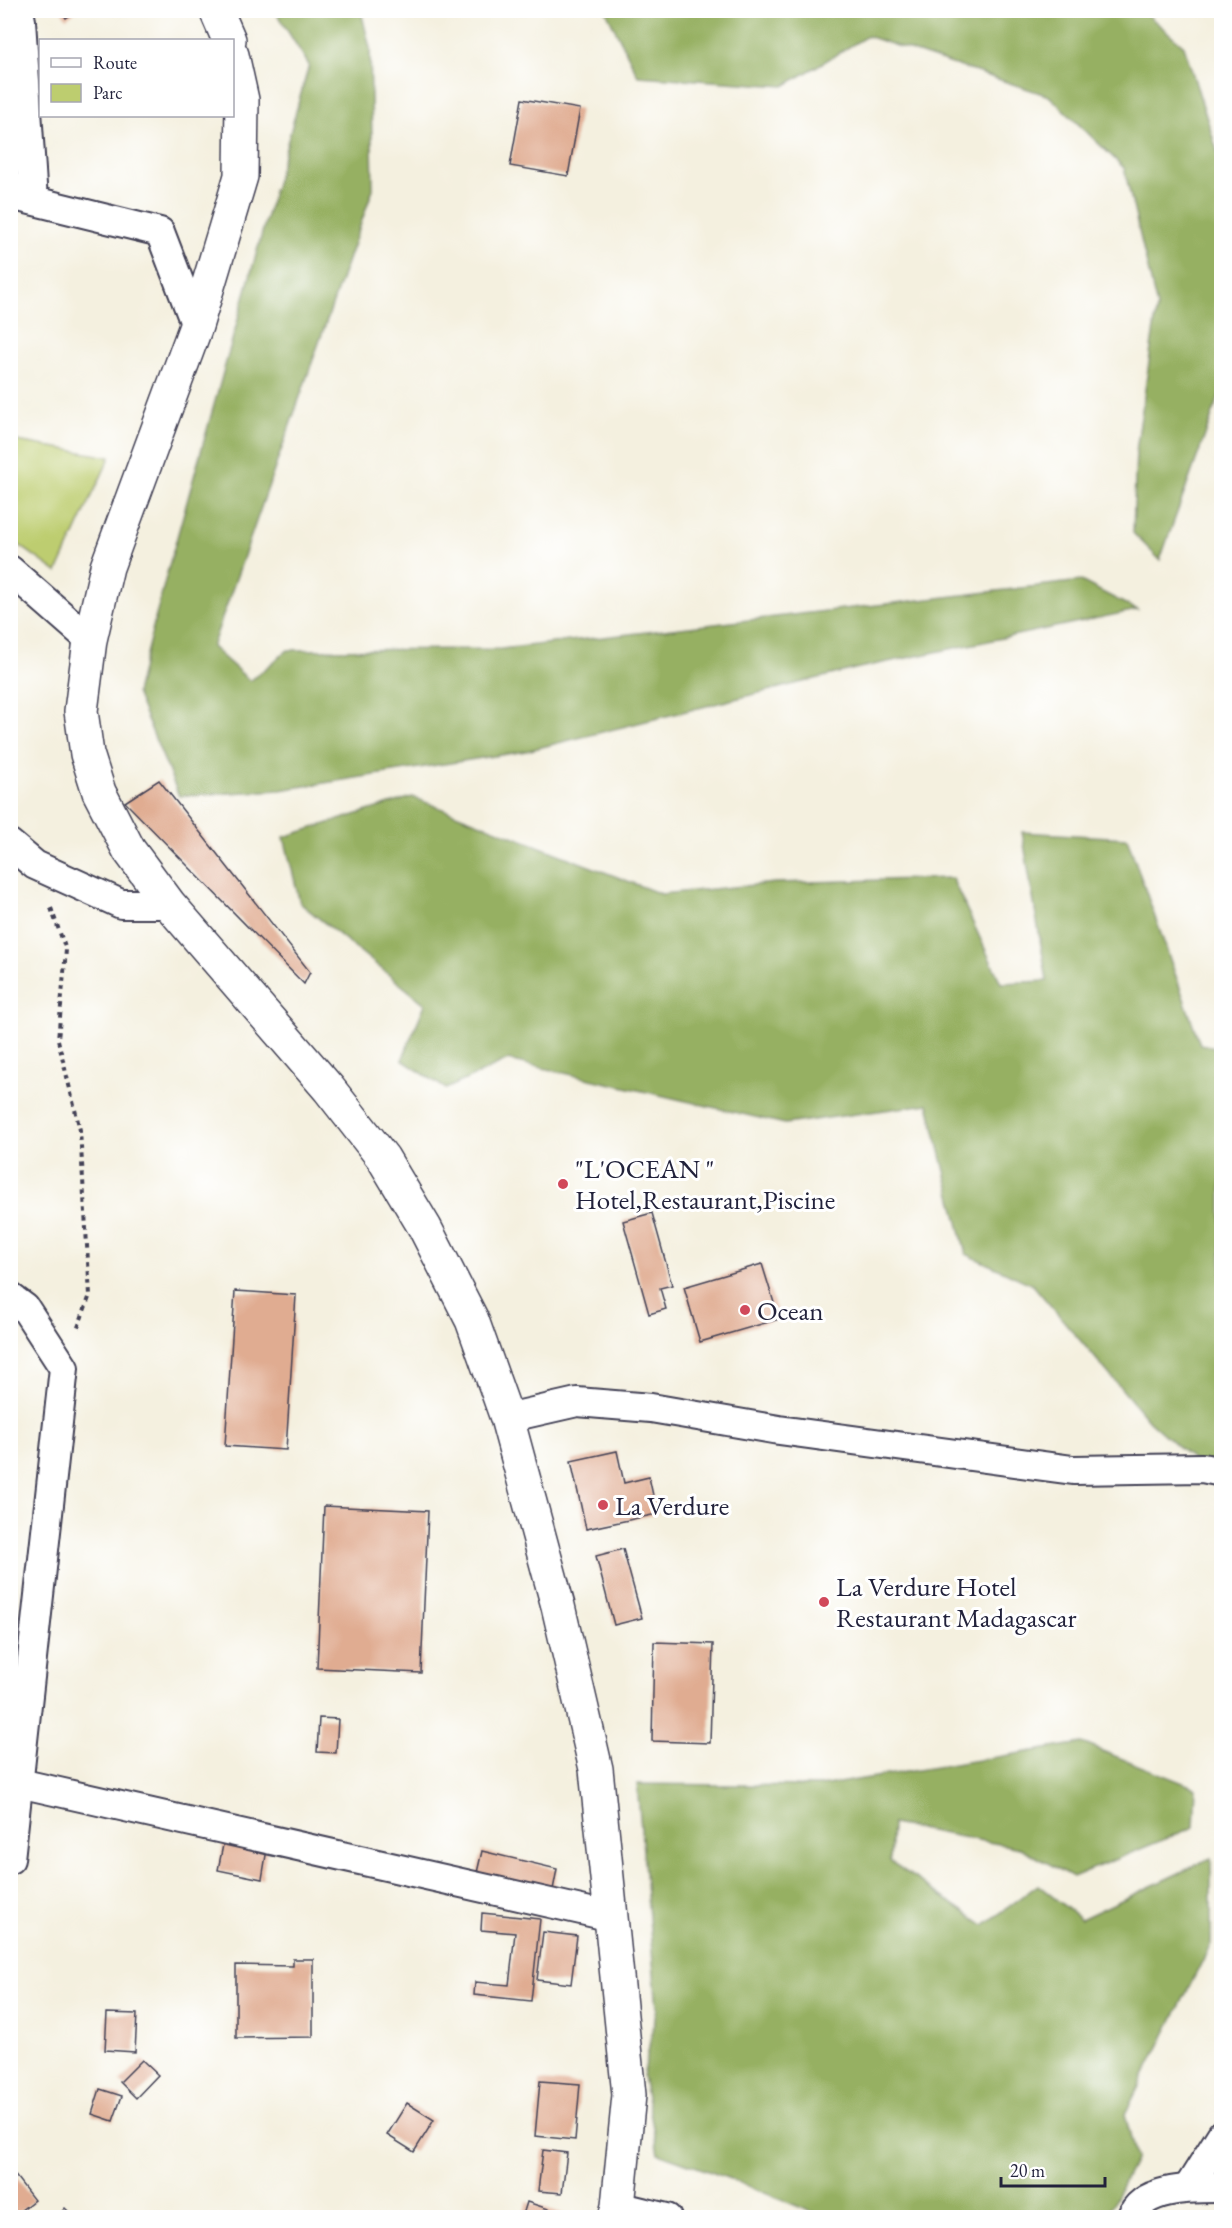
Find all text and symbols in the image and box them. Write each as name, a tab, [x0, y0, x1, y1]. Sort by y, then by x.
legend	[39, 39, 234, 117]
text: Route	[93, 51, 137, 74]
text: Parc	[93, 81, 123, 104]
place label: "L'OCEAN " Hotel,Restaurant,Piscine	[575, 1151, 835, 1217]
marker: "L'OCEAN " Hotel,Restaurant,Piscine	[556, 1177, 570, 1191]
place label: Ocean	[757, 1293, 824, 1328]
marker: Ocean	[738, 1303, 752, 1317]
place label: La Verdure	[615, 1488, 729, 1523]
marker: La Verdure	[596, 1498, 610, 1512]
place label: La Verdure Hotel Restaurant Madagascar	[836, 1569, 1077, 1635]
marker: La Verdure Hotel Restaurant Madagascar	[817, 1595, 831, 1609]
scale bar	[1001, 2150, 1104, 2188]
text: 20 m	[1010, 2159, 1045, 2182]

